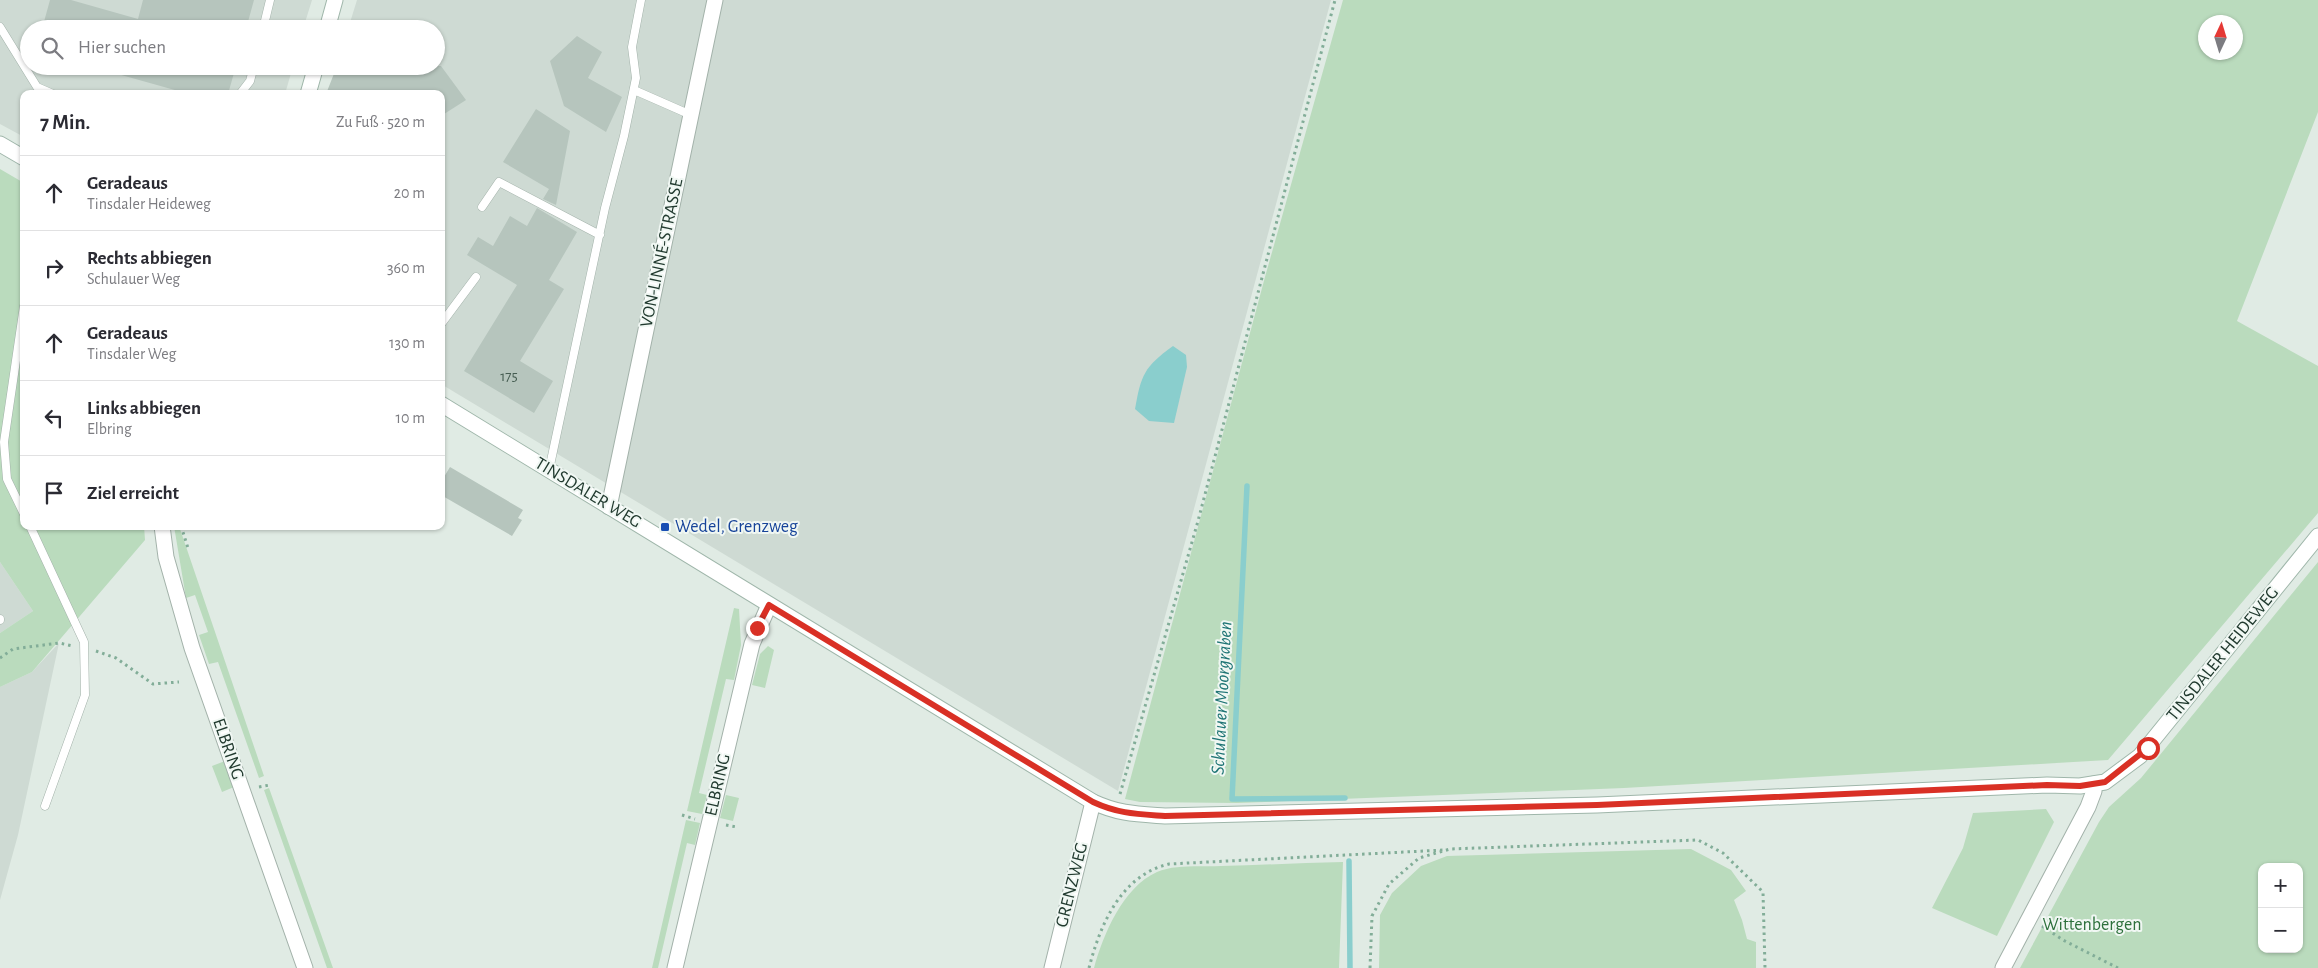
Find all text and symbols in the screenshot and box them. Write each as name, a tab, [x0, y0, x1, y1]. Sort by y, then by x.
north arrow	[2198, 15, 2243, 60]
search box	[20, 20, 445, 75]
icon: search	[38, 34, 66, 62]
text: Hier suchen	[78, 38, 166, 57]
text: 7 Min.	[40, 112, 90, 133]
text: Zu Fuß · 520 m	[336, 114, 425, 130]
text: Geradeaus	[87, 174, 168, 193]
street label: VON-LINNÉ-STRASSE	[634, 176, 687, 329]
icon: ahead	[40, 179, 68, 207]
text: 20 m	[394, 185, 425, 201]
text: Tinsdaler Heideweg	[87, 196, 211, 212]
text: Rechts abbiegen	[87, 249, 212, 268]
icon: right	[40, 254, 68, 282]
text: 360 m	[387, 260, 425, 276]
text: Schulauer Weg	[87, 271, 180, 287]
text: Geradeaus	[87, 324, 168, 343]
icon: ahead	[40, 329, 68, 357]
text: 130 m	[389, 335, 425, 351]
text: Tinsdaler Weg	[87, 346, 176, 362]
house number: 175	[500, 369, 518, 384]
text: Links abbiegen	[87, 399, 201, 418]
icon: left	[40, 404, 68, 432]
text: 10 m	[396, 410, 425, 426]
text: Elbring	[87, 421, 132, 437]
street label: TINSDALER WEG	[532, 454, 644, 532]
icon: arrive	[40, 479, 68, 507]
text: Ziel erreicht	[87, 484, 179, 503]
place label: Wedel, Grenzweg	[675, 518, 798, 536]
marker: Wedel, Grenzweg	[659, 521, 671, 533]
street label: TINSDALER HEIDEWEG	[2164, 584, 2282, 724]
route end	[746, 617, 769, 640]
water label: Schulauer Moorgraben	[1208, 621, 1236, 775]
street label: ELBRING	[209, 716, 247, 782]
route start	[2137, 737, 2160, 760]
street label: ELBRING	[702, 752, 734, 818]
street label: GRENZWEG	[1053, 841, 1091, 929]
map controls	[2258, 863, 2303, 953]
button: +	[2258, 863, 2303, 908]
button: −	[2258, 908, 2303, 953]
park label: Wittenbergen	[2043, 916, 2141, 934]

